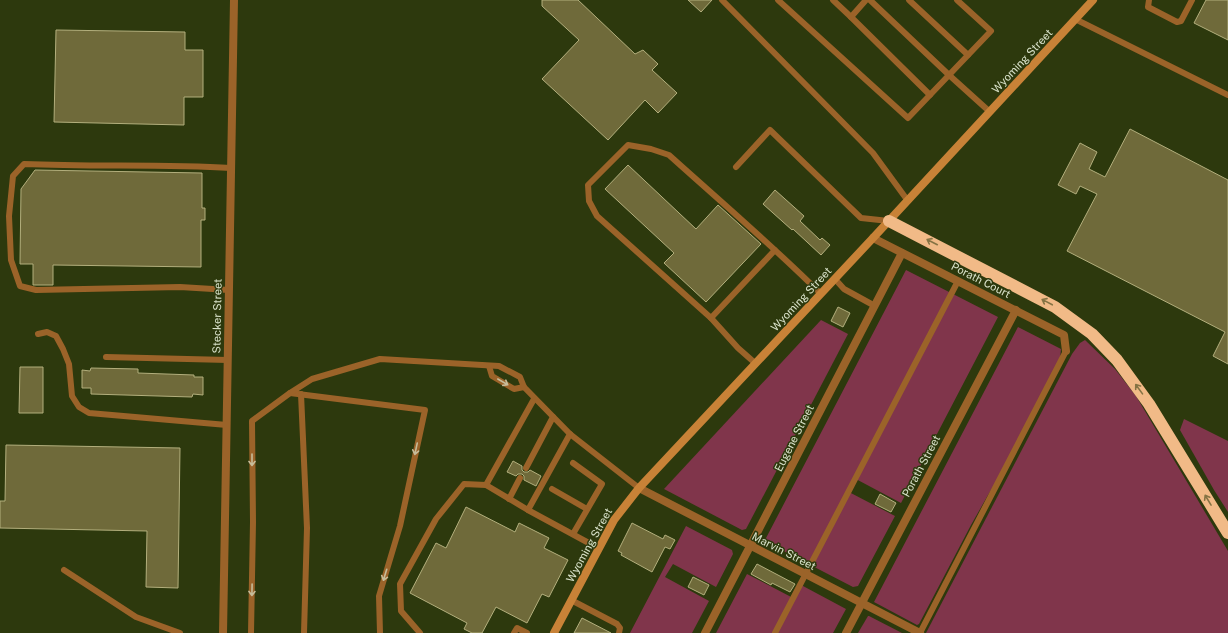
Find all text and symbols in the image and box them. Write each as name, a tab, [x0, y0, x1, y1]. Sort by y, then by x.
street label: Wyoming Street	[989, 27, 1055, 95]
one-way arrow	[926, 238, 938, 245]
street label: Porath Court	[949, 260, 1013, 300]
street label: Wyoming Street	[768, 265, 834, 333]
street label: Stecker Street	[210, 279, 224, 353]
one-way arrow	[1041, 298, 1053, 306]
one-way arrow	[497, 379, 509, 387]
one-way arrow	[1135, 384, 1143, 395]
street label: Eugene Street	[772, 403, 816, 473]
street label: Porath Street	[900, 433, 942, 499]
one-way arrow	[412, 442, 420, 455]
one-way arrow	[248, 453, 256, 466]
one-way arrow	[1203, 494, 1211, 506]
street label: Wyoming Street	[564, 506, 614, 584]
street label: Marvin Street	[750, 530, 818, 572]
one-way arrow	[381, 568, 388, 581]
one-way arrow	[248, 583, 256, 596]

